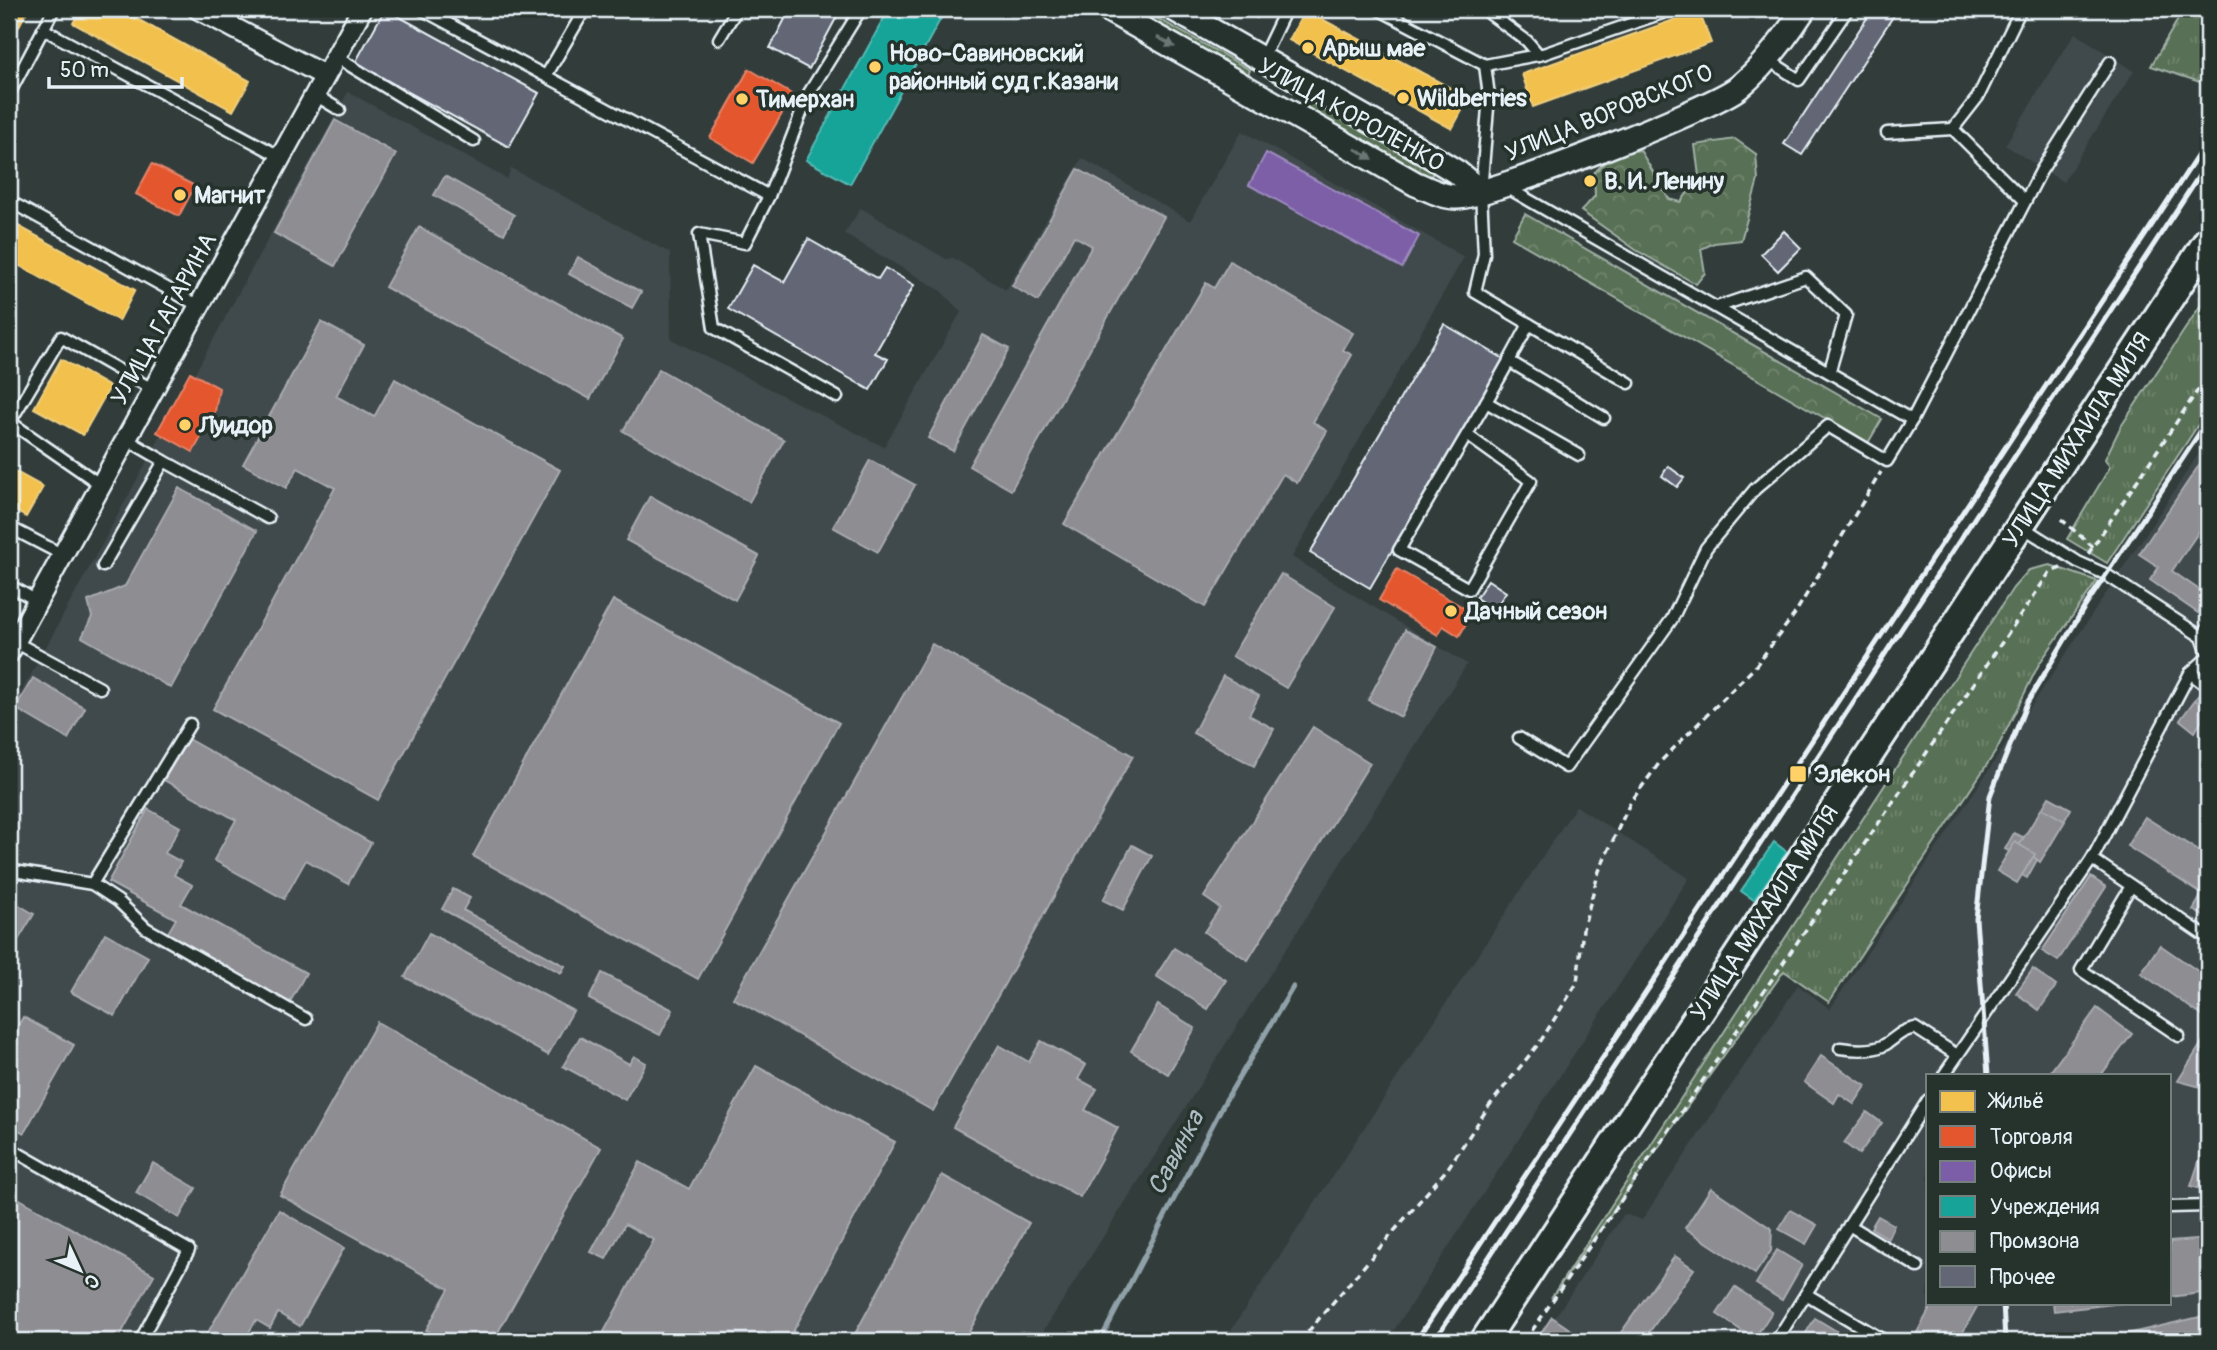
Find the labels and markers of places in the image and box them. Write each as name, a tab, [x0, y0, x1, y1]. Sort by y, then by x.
place label: Арыш мае	[1322, 34, 1427, 63]
place label: Ново-Савиновский районный суд г.Казани	[889, 39, 1118, 96]
marker: Арыш мае	[1300, 40, 1316, 56]
marker: Ново-Савиновский районный суд г.Казани	[867, 59, 883, 75]
place label: Wildberries	[1417, 84, 1527, 113]
place label: Тимерхан	[755, 85, 854, 114]
marker: Wildberries	[1395, 90, 1411, 106]
marker: Тимерхан	[734, 91, 750, 107]
place label: В. И. Ленину	[1604, 167, 1725, 196]
marker: В. И. Ленину	[1582, 173, 1598, 189]
place label: Магнит	[194, 181, 266, 210]
marker: Магнит	[172, 187, 188, 203]
place label: Луидор	[198, 411, 273, 440]
marker: Луидор	[177, 417, 193, 433]
place label: Дачный сезон	[1463, 597, 1607, 626]
marker: Дачный сезон	[1443, 603, 1459, 619]
place label: Элекон	[1814, 760, 1890, 789]
marker: Элекон	[1788, 764, 1808, 784]

